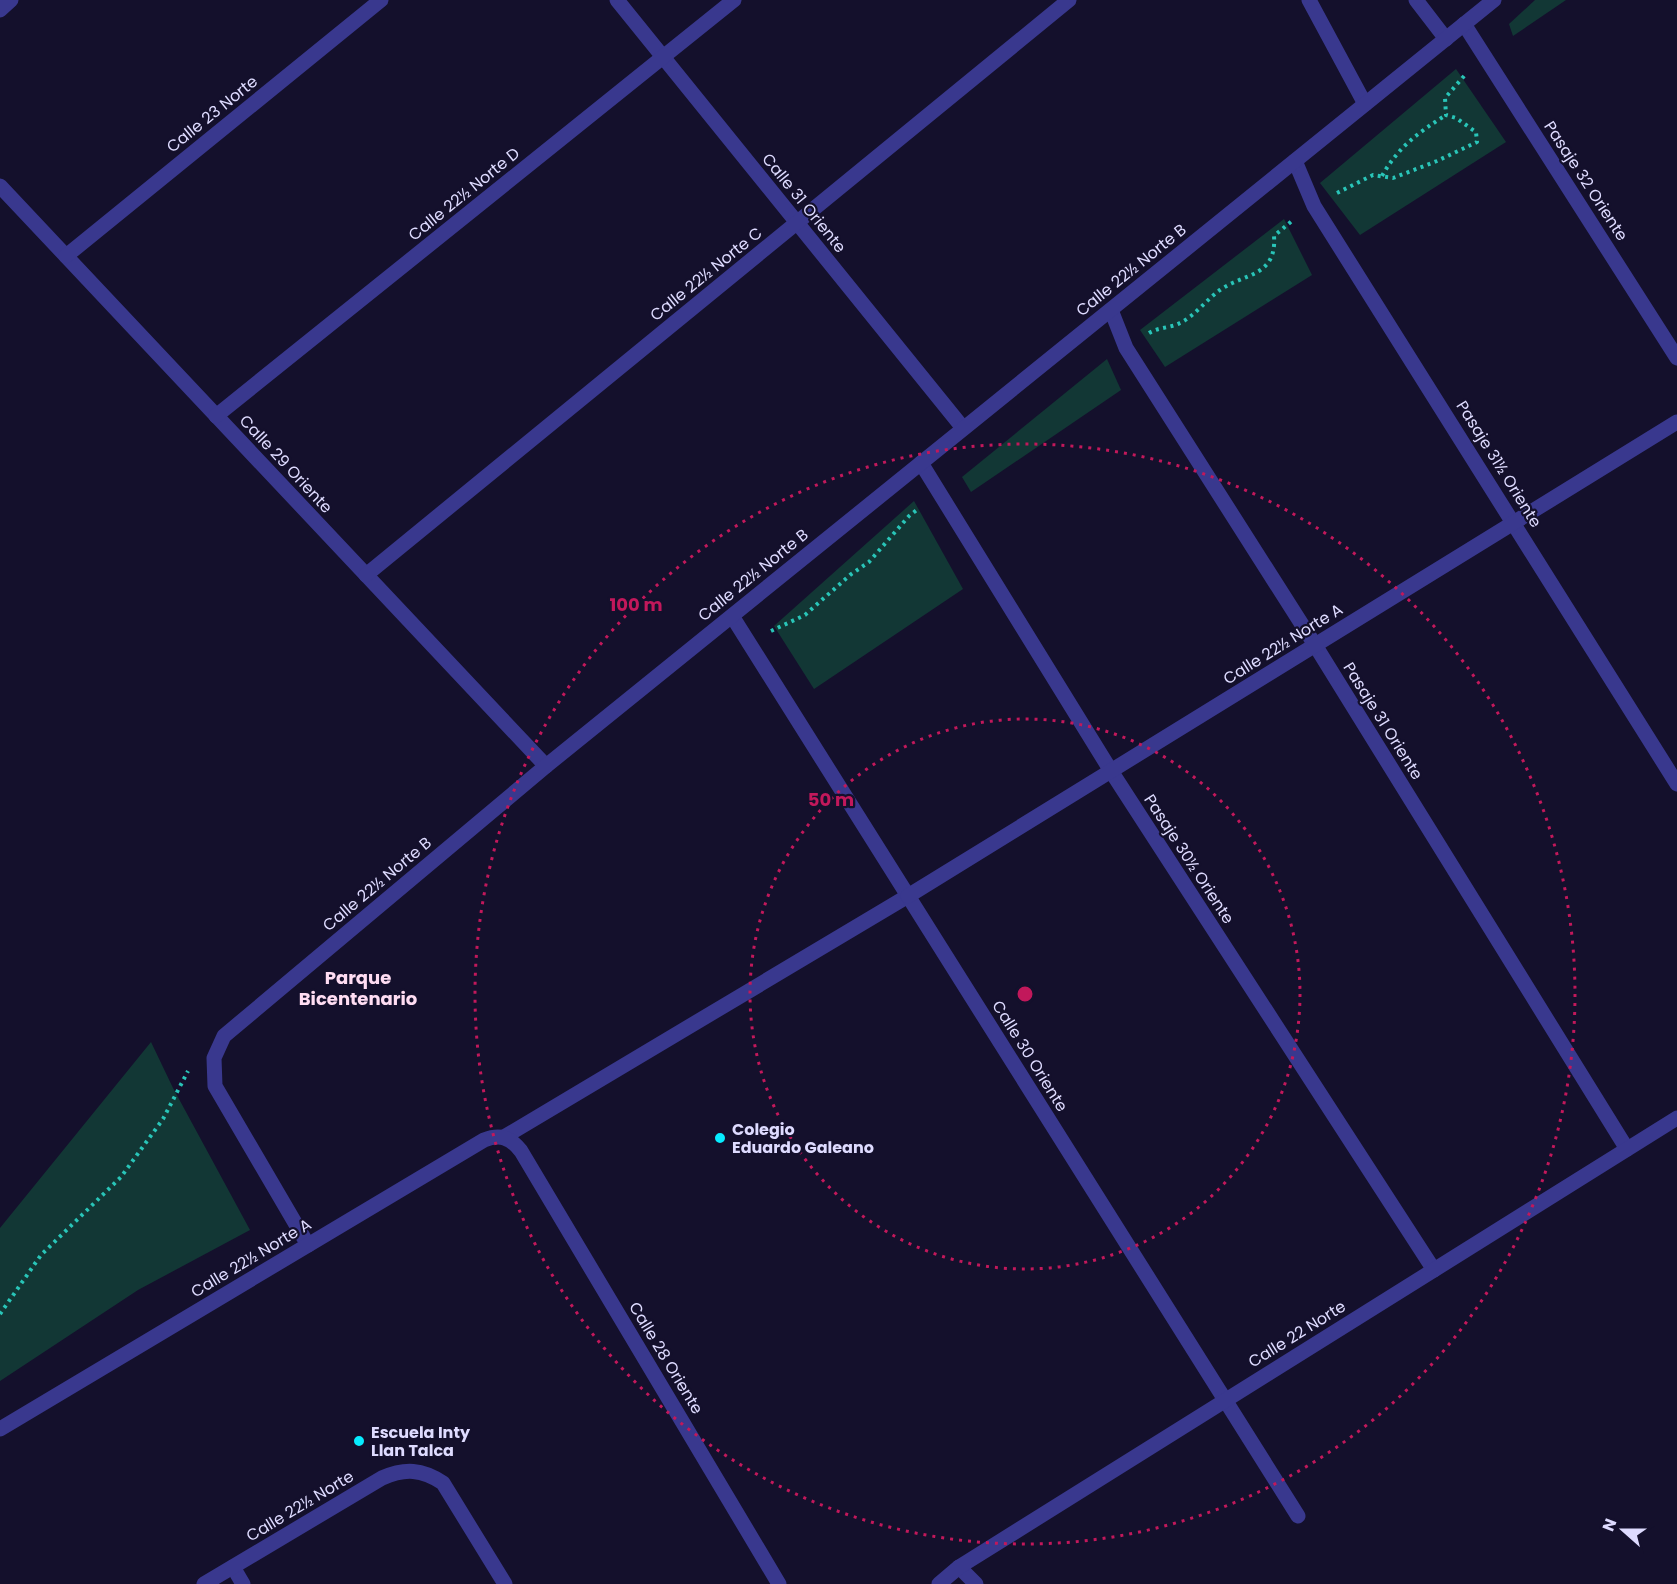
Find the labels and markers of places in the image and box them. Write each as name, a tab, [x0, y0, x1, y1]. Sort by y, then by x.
centre of rings	[1015, 984, 1035, 1004]
place label: Colegio Eduardo Galeano	[732, 1118, 874, 1159]
marker: Colegio Eduardo Galeano	[713, 1131, 727, 1145]
place label: Escuela Inty Llan Talca	[371, 1421, 471, 1462]
marker: Escuela Inty Llan Talca	[352, 1434, 366, 1448]

